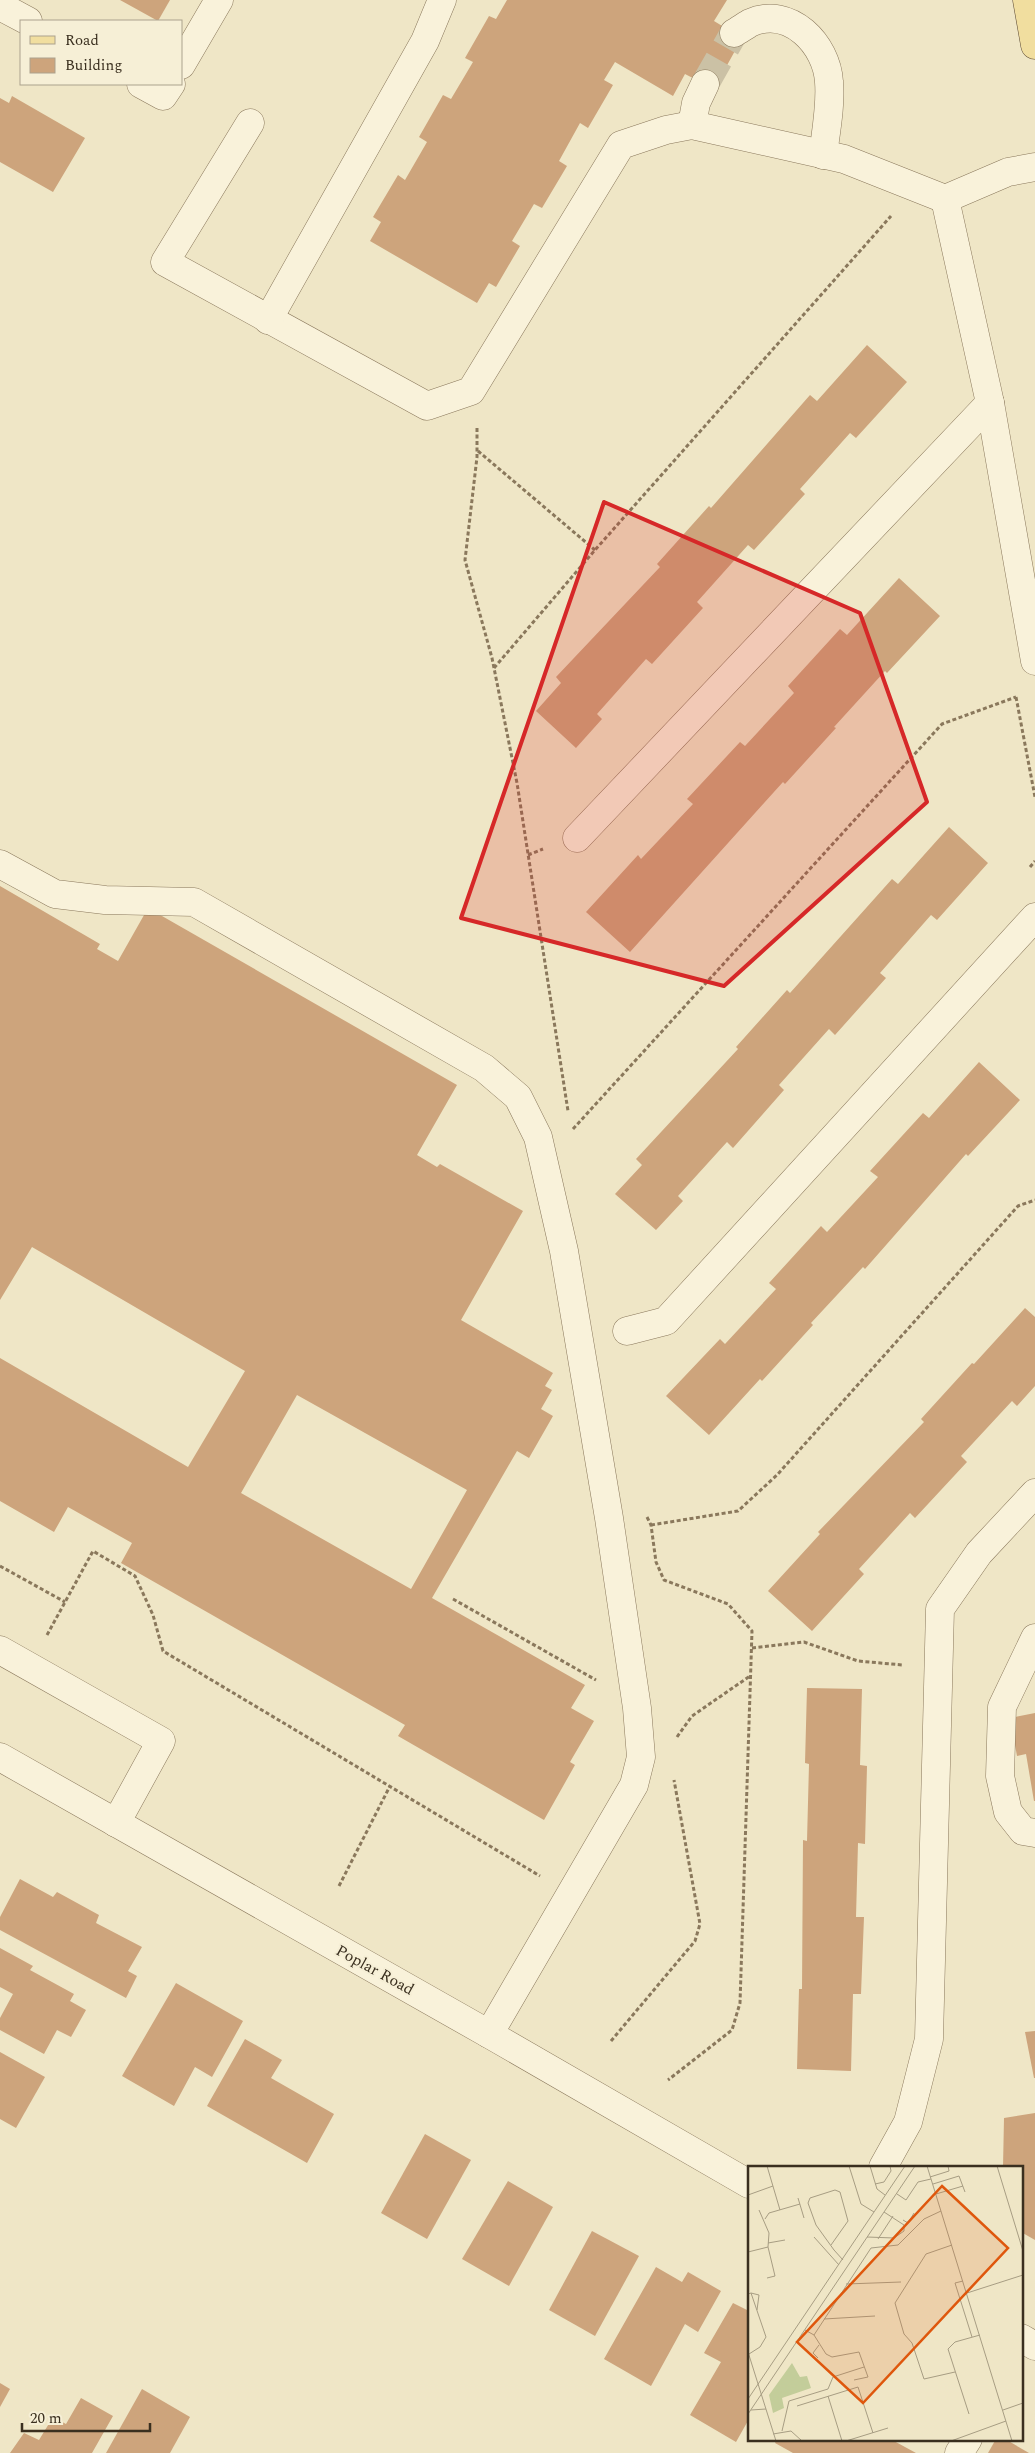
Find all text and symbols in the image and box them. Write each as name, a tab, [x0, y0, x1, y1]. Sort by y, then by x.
legend	[20, 20, 182, 85]
text: Road	[65, 29, 99, 52]
text: Building	[65, 54, 122, 77]
street label: Poplar Road	[331, 1939, 419, 2002]
inset map	[748, 2166, 1022, 2440]
scale bar	[22, 2400, 150, 2432]
text: 20 m	[30, 2407, 62, 2430]

